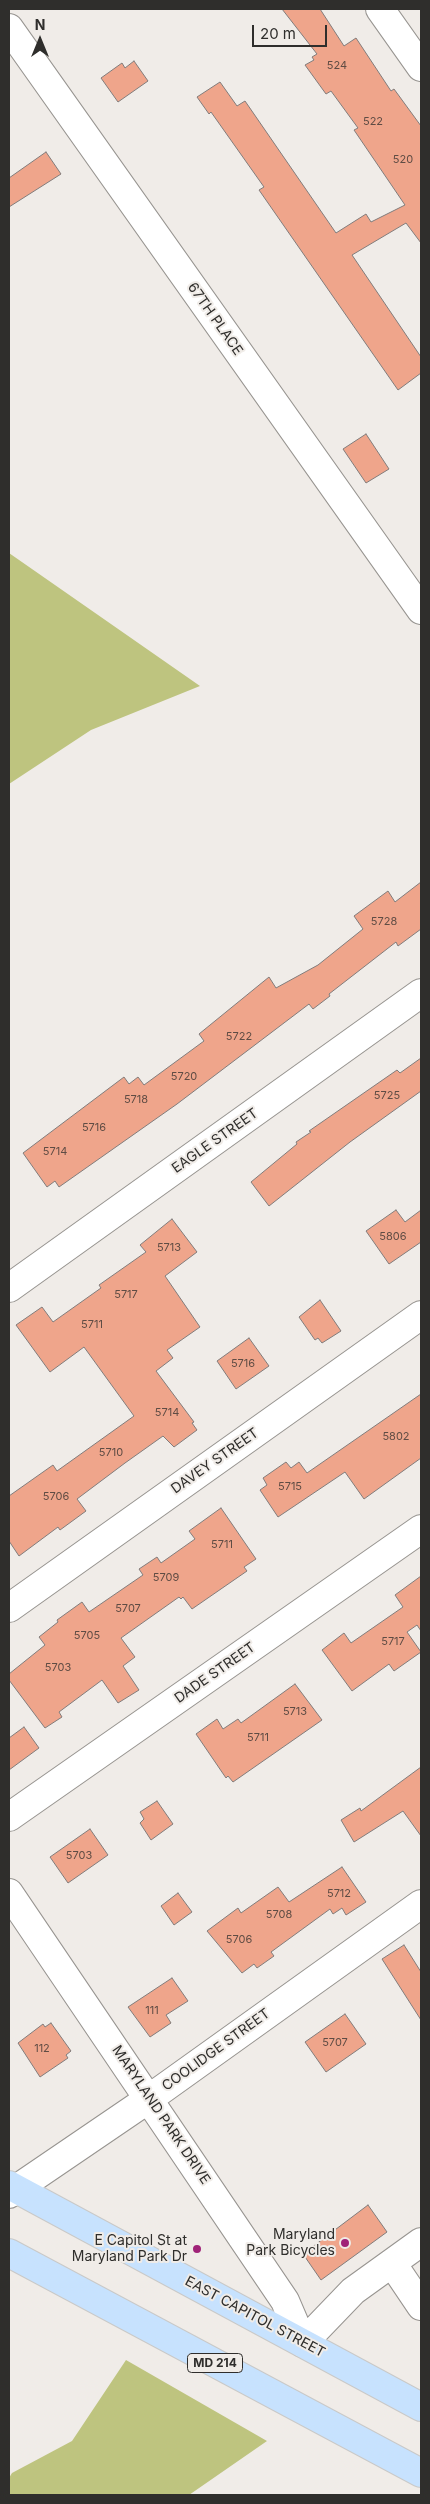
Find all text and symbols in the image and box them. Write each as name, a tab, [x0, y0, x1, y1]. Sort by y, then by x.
north arrow	[15, 15, 65, 65]
scale bar	[255, 15, 330, 47]
text: N	[35, 16, 45, 33]
text: 20 m	[260, 24, 296, 43]
house number: 524	[327, 59, 347, 73]
house number: 522	[363, 115, 383, 129]
house number: 520	[393, 153, 413, 167]
street label: 67TH PLACE	[184, 280, 246, 358]
house number: 5728	[371, 915, 397, 929]
house number: 5722	[226, 1030, 252, 1044]
house number: 5720	[171, 1070, 197, 1084]
house number: 5725	[374, 1089, 400, 1103]
house number: 5718	[124, 1093, 148, 1107]
street label: EAGLE STREET	[169, 1105, 261, 1177]
house number: 5716	[82, 1121, 106, 1135]
house number: 5714	[43, 1145, 67, 1159]
house number: 5806	[379, 1230, 407, 1244]
house number: 5713	[157, 1241, 181, 1255]
house number: 5717	[114, 1288, 138, 1302]
house number: 5711	[81, 1318, 103, 1332]
house number: 5716	[231, 1357, 255, 1371]
house number: 5714	[155, 1406, 179, 1420]
street label: DAVEY STREET	[168, 1425, 262, 1497]
house number: 5802	[382, 1430, 410, 1444]
house number: 5710	[99, 1446, 123, 1460]
house number: 5715	[278, 1480, 302, 1494]
house number: 5706	[43, 1490, 69, 1504]
house number: 5711	[211, 1538, 233, 1552]
house number: 5709	[153, 1571, 179, 1585]
house number: 5707	[115, 1602, 141, 1616]
house number: 5705	[74, 1629, 100, 1643]
house number: 5717	[381, 1635, 405, 1649]
street label: DADE STREET	[171, 1639, 259, 1707]
house number: 5703	[45, 1661, 71, 1675]
house number: 5713	[283, 1705, 307, 1719]
house number: 5711	[247, 1731, 269, 1745]
house number: 5703	[66, 1849, 92, 1863]
house number: 5712	[327, 1887, 351, 1901]
house number: 5708	[266, 1908, 292, 1922]
house number: 5706	[226, 1933, 252, 1947]
house number: 111	[145, 2004, 159, 2018]
street label: COOLIDGE STREET	[159, 2005, 273, 2095]
house number: 5707	[322, 2036, 348, 2050]
house number: 112	[34, 2042, 50, 2056]
street label: MARYLAND PARK DRIVE	[108, 2043, 214, 2187]
place label: Maryland Park Bicycles	[246, 2227, 335, 2260]
place label: E Capitol St at Maryland Park Dr	[72, 2233, 187, 2266]
marker: Maryland Park Bicycles	[339, 2237, 351, 2249]
marker: E Capitol St at Maryland Park Dr	[191, 2243, 203, 2255]
street label: EAST CAPITOL STREET	[182, 2273, 328, 2361]
road number: MD 214	[188, 2354, 242, 2372]

